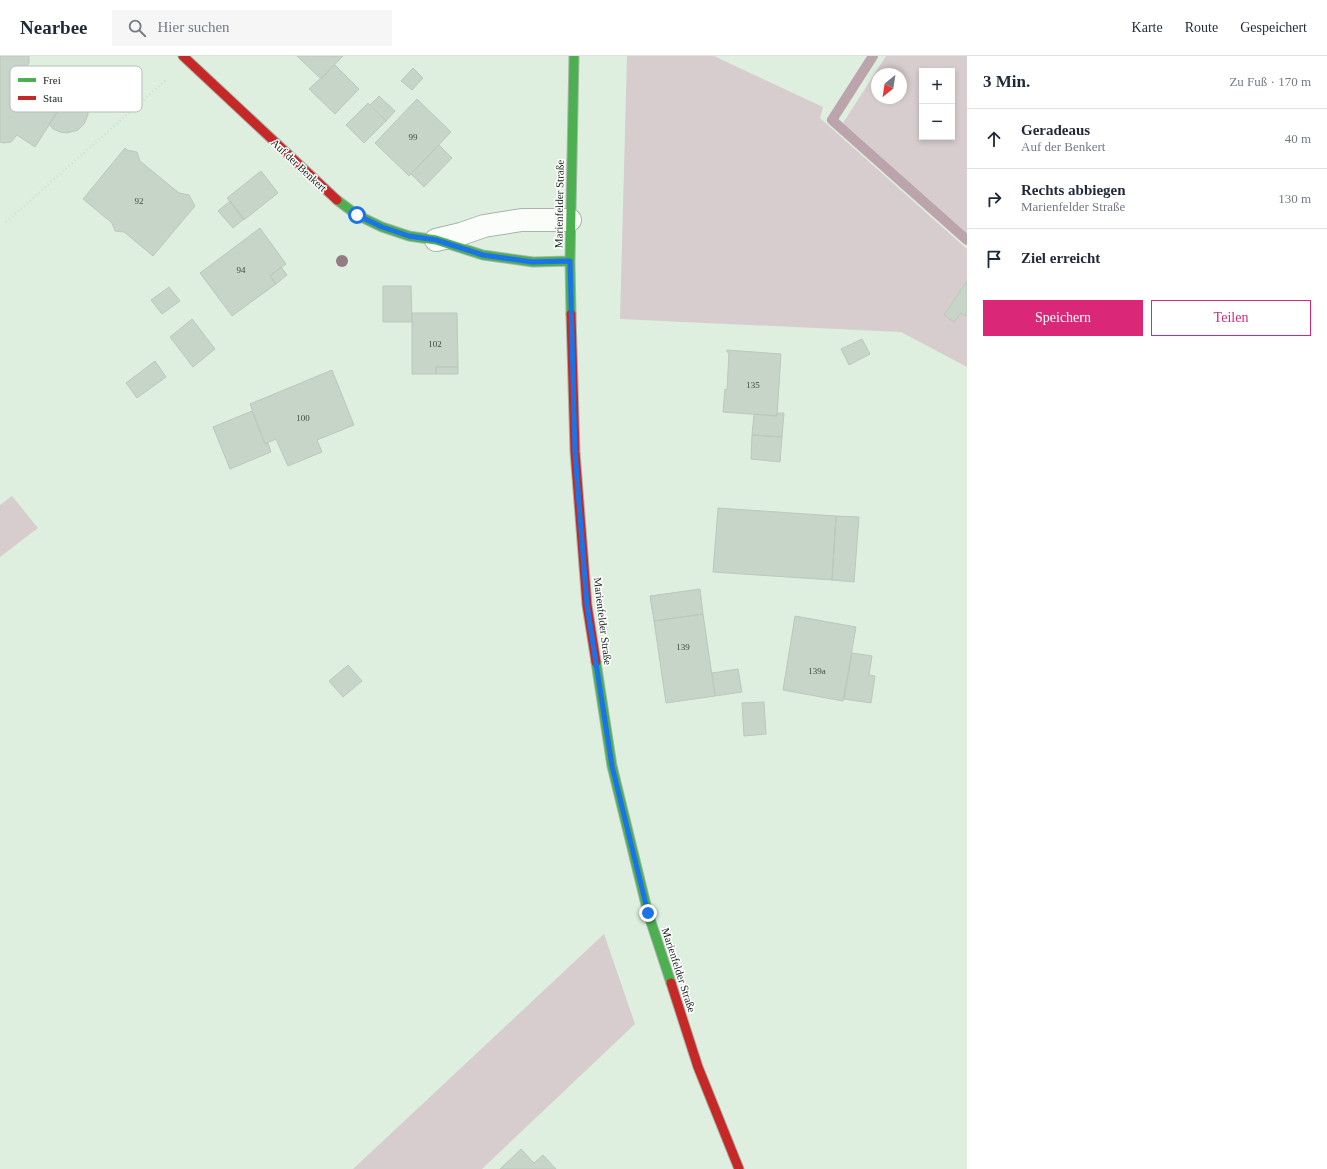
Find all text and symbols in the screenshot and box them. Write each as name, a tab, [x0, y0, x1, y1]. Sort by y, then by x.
search box	[112, 10, 392, 46]
text: Nearbee	[20, 17, 88, 38]
icon: search	[126, 17, 148, 39]
text: Hier suchen	[158, 19, 230, 35]
text: Karte	[1132, 20, 1163, 35]
text: Route	[1185, 20, 1218, 35]
text: Gespeichert	[1240, 20, 1307, 35]
legend	[10, 66, 142, 112]
north arrow	[871, 68, 907, 104]
map controls	[919, 68, 955, 140]
button: +	[919, 68, 955, 104]
text: 3 Min.	[983, 72, 1030, 91]
text: Frei	[43, 74, 61, 86]
text: Zu Fuß · 170 m	[1229, 74, 1311, 89]
text: Stau	[43, 92, 63, 104]
button: −	[919, 104, 955, 140]
text: Geradeaus	[1021, 122, 1090, 138]
icon: ahead	[983, 128, 1005, 150]
text: 40 m	[1285, 131, 1311, 146]
house number: 99	[409, 132, 418, 142]
street label: Auf der Benkert	[269, 136, 329, 194]
text: Auf der Benkert	[1021, 139, 1105, 154]
street label: Marienfelder Straße	[552, 160, 566, 248]
text: Rechts abbiegen	[1021, 182, 1126, 198]
icon: right	[983, 188, 1005, 210]
text: 130 m	[1278, 191, 1311, 206]
house number: 92	[135, 196, 144, 206]
text: Marienfelder Straße	[1021, 199, 1125, 214]
route start	[348, 206, 366, 224]
icon: arrive	[983, 248, 1005, 270]
text: Ziel erreicht	[1021, 250, 1100, 266]
house number: 94	[237, 265, 246, 275]
button: Speichern	[983, 300, 1143, 336]
button: Teilen	[1151, 300, 1311, 336]
house number: 102	[428, 339, 442, 349]
house number: 135	[746, 380, 760, 390]
house number: 100	[296, 413, 310, 423]
street label: Marienfelder Straße	[592, 576, 614, 666]
house number: 139	[676, 642, 690, 652]
house number: 139a	[808, 666, 826, 676]
route end	[639, 904, 657, 922]
street label: Marienfelder Straße	[660, 926, 698, 1014]

